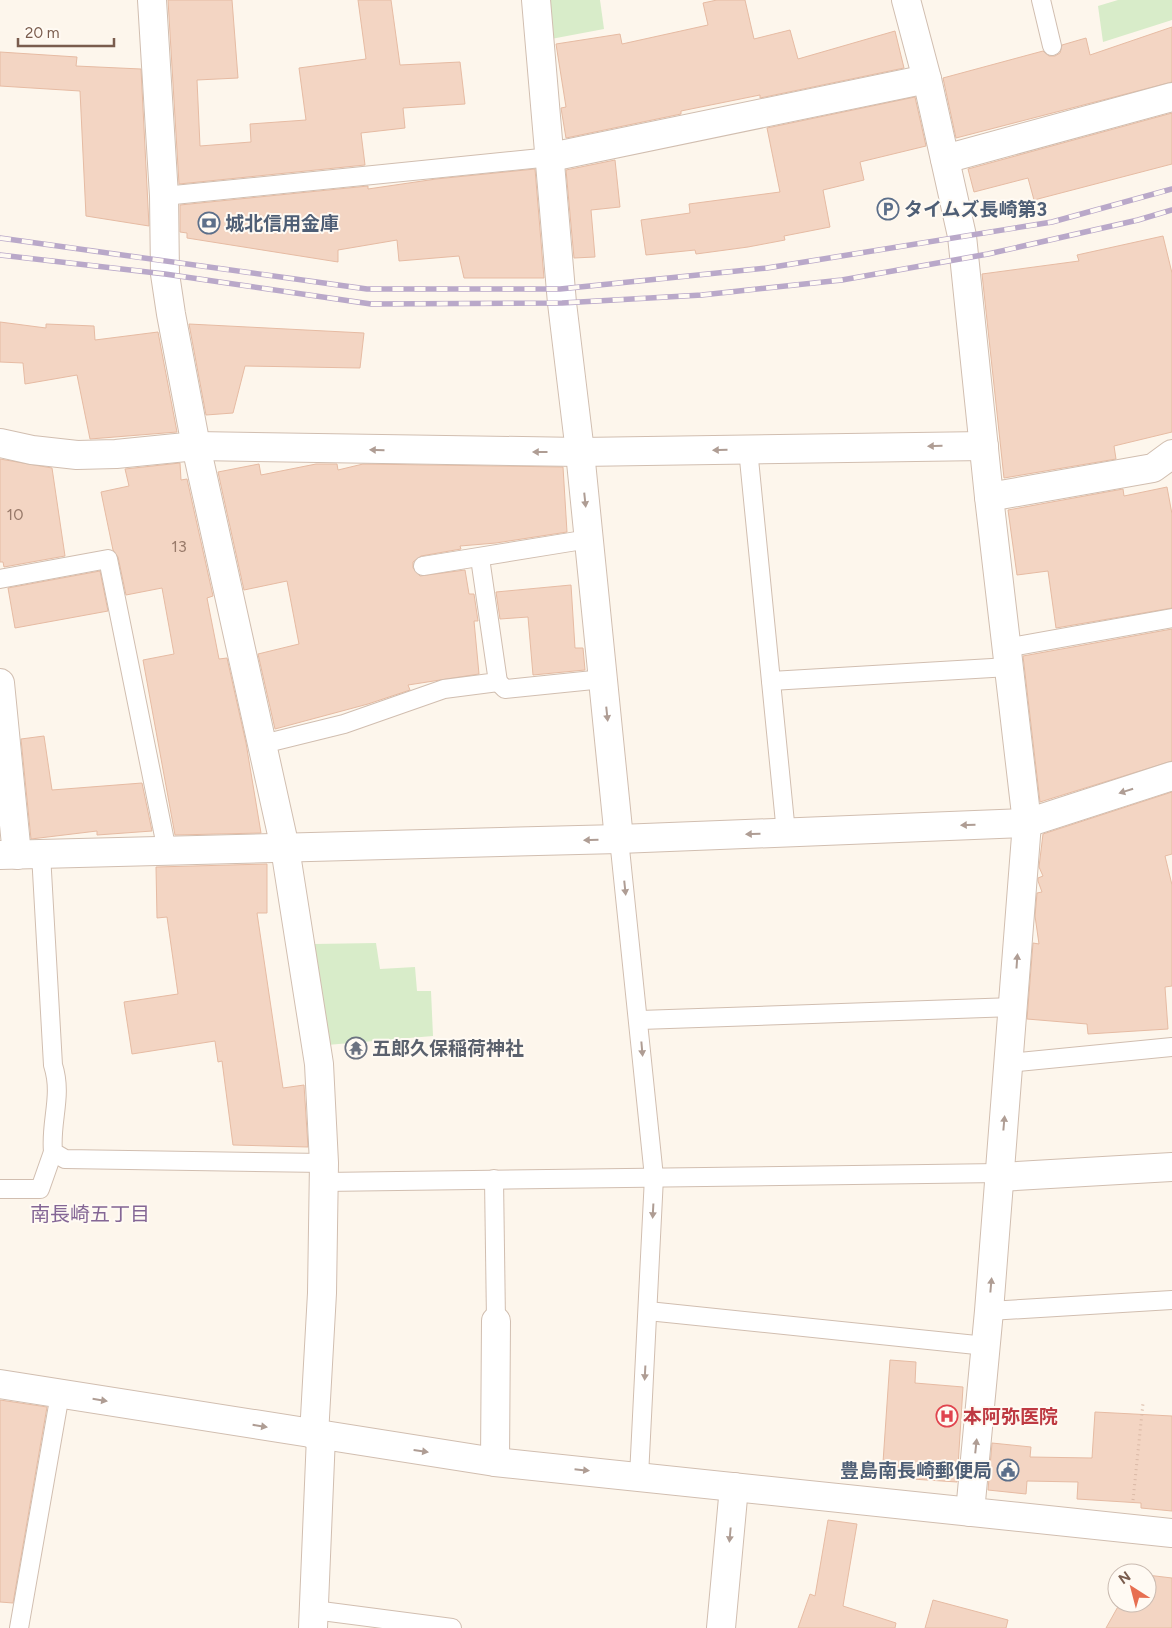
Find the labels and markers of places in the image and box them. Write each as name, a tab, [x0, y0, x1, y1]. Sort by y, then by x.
parking icon: タイムズ長崎第3	[876, 197, 900, 221]
place label: タイムズ長崎第3	[904, 198, 1047, 221]
bank icon: 城北信用金庫	[197, 211, 221, 235]
place label: 城北信用金庫	[225, 212, 339, 235]
temple icon: 五郎久保稲荷神社	[344, 1036, 368, 1060]
place label: 五郎久保稲荷神社	[372, 1037, 524, 1060]
hospital icon: 本阿弥医院	[935, 1404, 959, 1428]
place label: 本阿弥医院	[963, 1405, 1058, 1428]
public building icon: 豊島南長崎郵便局	[996, 1458, 1020, 1482]
place label: 豊島南長崎郵便局	[840, 1459, 992, 1482]

